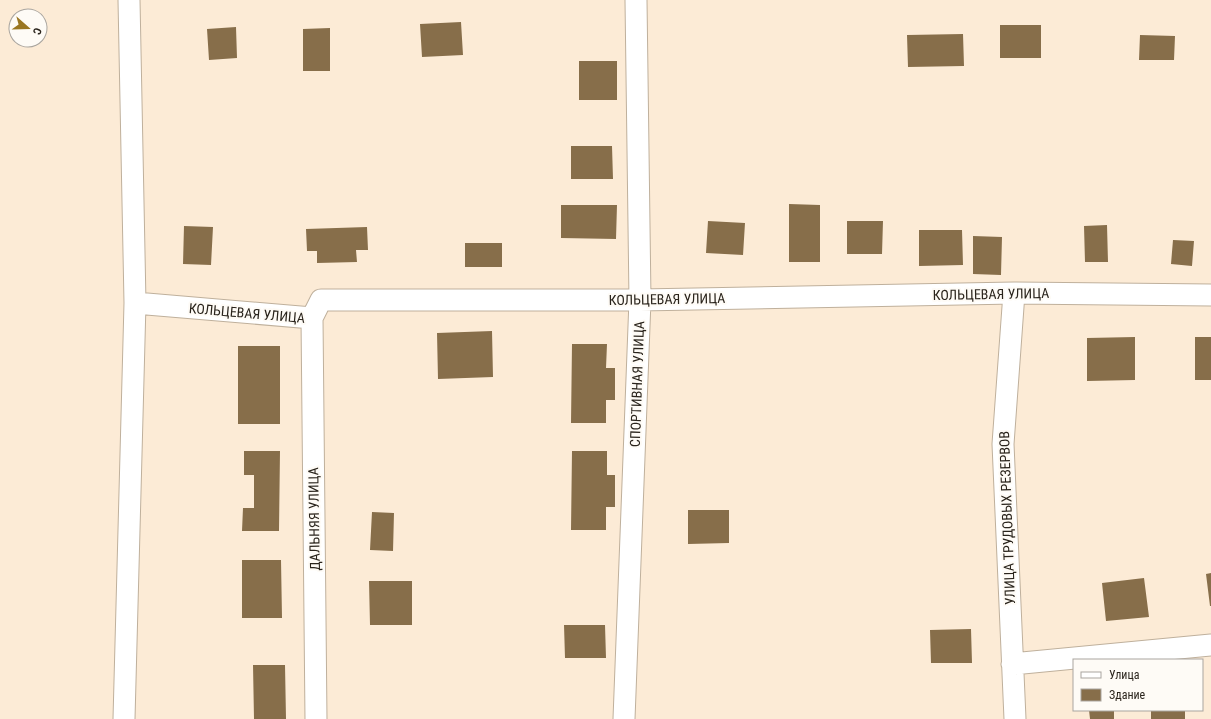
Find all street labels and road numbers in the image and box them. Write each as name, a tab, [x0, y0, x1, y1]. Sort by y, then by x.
street label: КОЛЬЦЕВАЯ УЛИЦА	[933, 285, 1049, 303]
street label: КОЛЬЦЕВАЯ УЛИЦА	[609, 290, 725, 308]
street label: КОЛЬЦЕВАЯ УЛИЦА	[188, 300, 306, 326]
street label: СПОРТИВНАЯ УЛИЦА	[627, 321, 647, 447]
street label: УЛИЦА ТРУДОВЫХ РЕЗЕРВОВ	[996, 431, 1018, 605]
street label: ДАЛЬНЯЯ УЛИЦА	[305, 467, 323, 571]

